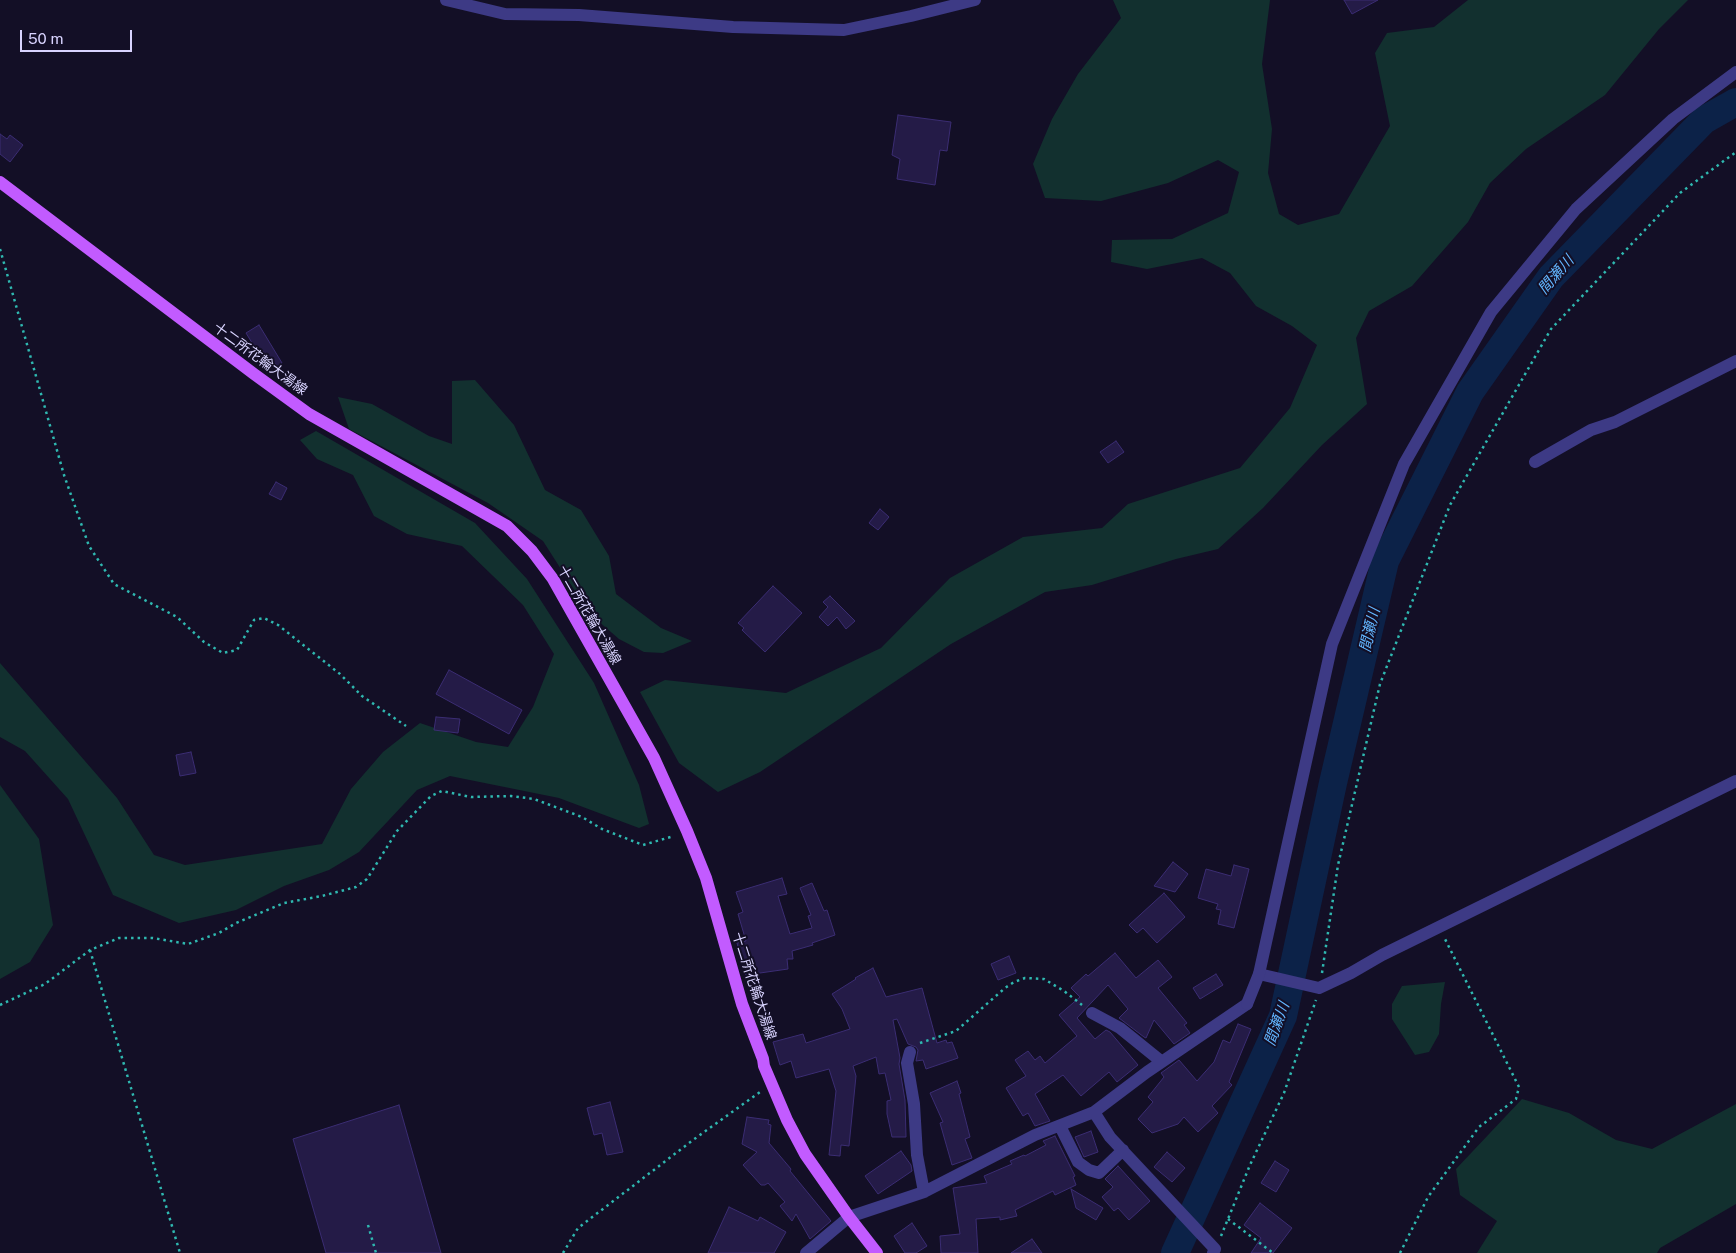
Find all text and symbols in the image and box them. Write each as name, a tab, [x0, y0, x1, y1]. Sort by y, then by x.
scale bar	[22, 20, 135, 52]
text: 50 m	[28, 30, 63, 47]
water label: 間瀬川	[1534, 252, 1578, 298]
street label: 十二所花輪大湯線	[210, 319, 310, 399]
street label: 十二所花輪大湯線	[554, 562, 624, 668]
water label: 間瀬川	[1356, 606, 1384, 654]
street label: 十二所花輪大湯線	[729, 930, 779, 1042]
water label: 間瀬川	[1261, 1000, 1293, 1048]

